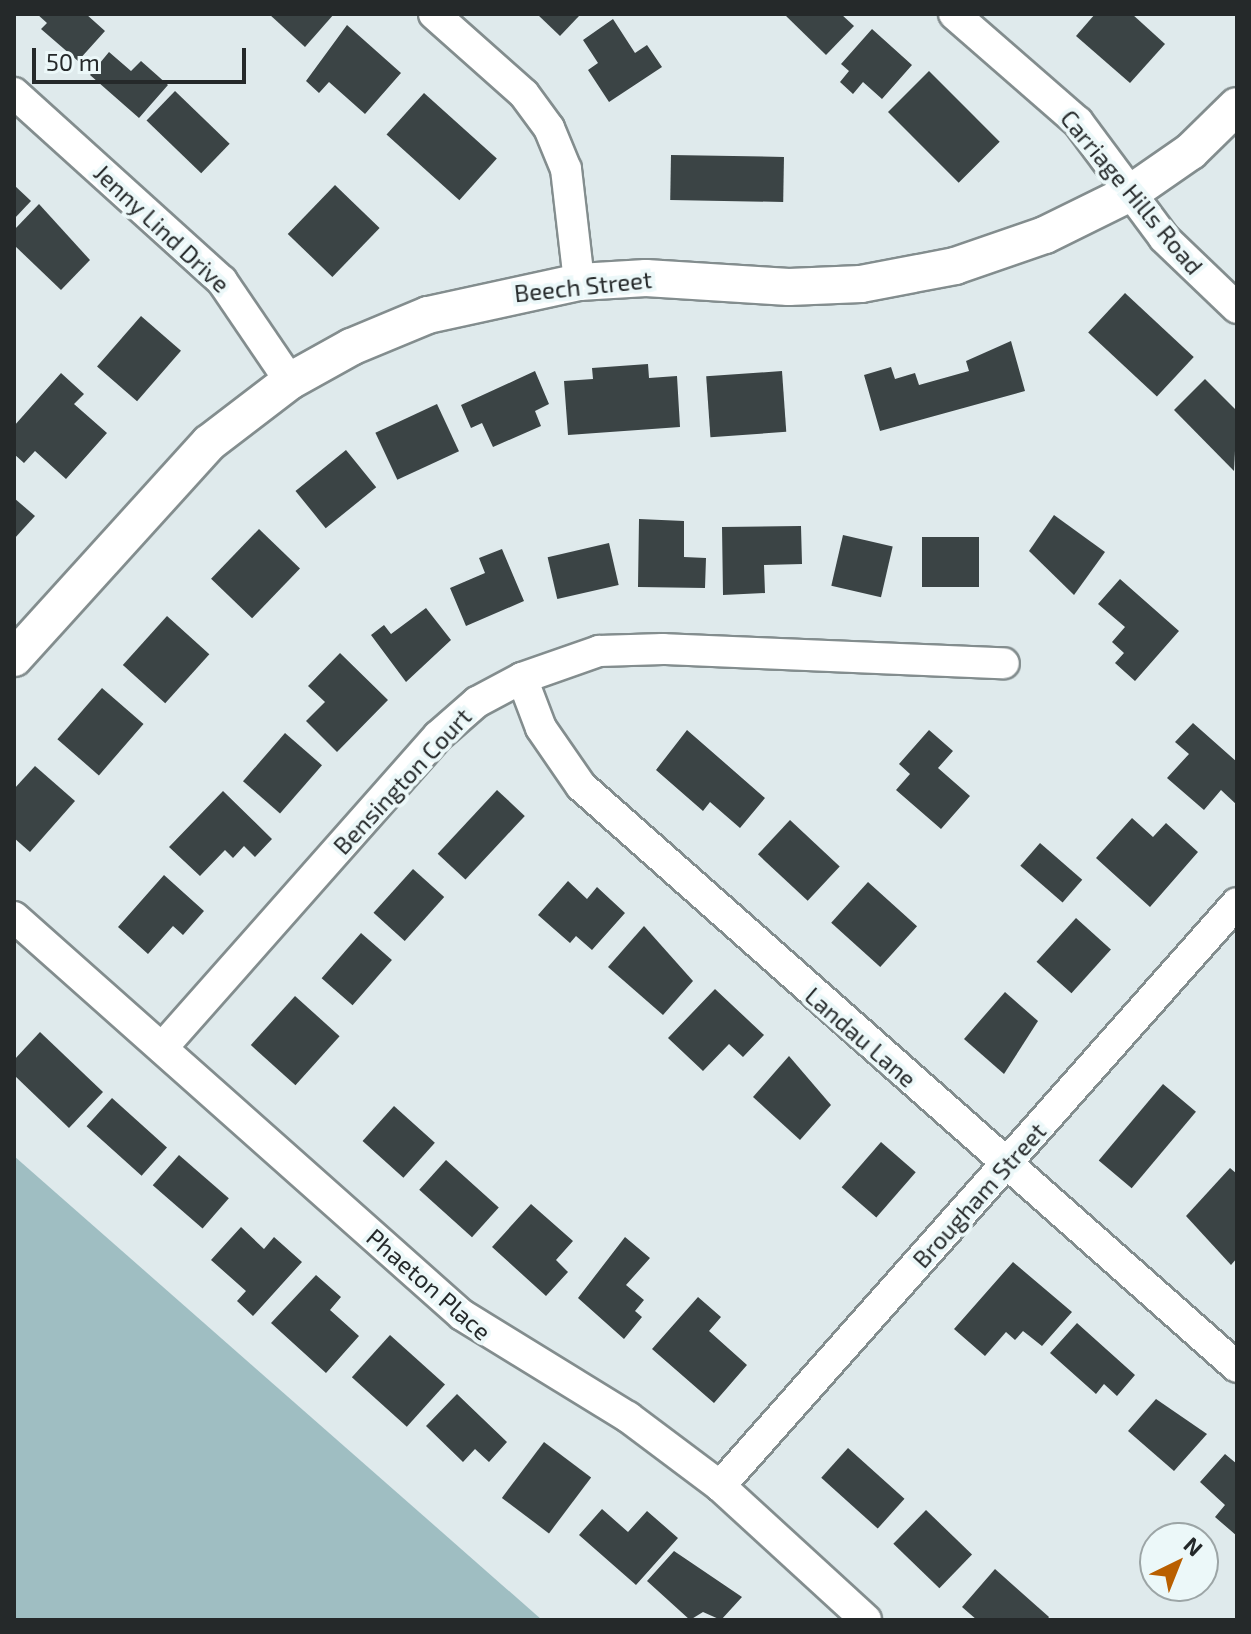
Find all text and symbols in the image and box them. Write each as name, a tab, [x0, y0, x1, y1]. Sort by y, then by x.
scale bar	[36, 32, 250, 82]
text: 50 m	[46, 47, 100, 76]
street label: Carriage Hills Road	[1055, 104, 1209, 280]
street label: Jenny Lind Drive	[88, 158, 236, 298]
street label: Beech Street	[513, 264, 653, 308]
street label: Bensington Court	[327, 702, 477, 860]
street label: Landau Lane	[800, 981, 922, 1093]
street label: Brougham Street	[906, 1117, 1052, 1273]
street label: Phaeton Place	[361, 1222, 497, 1346]
north arrow	[1139, 1522, 1219, 1602]
text: N	[1179, 1531, 1209, 1561]

